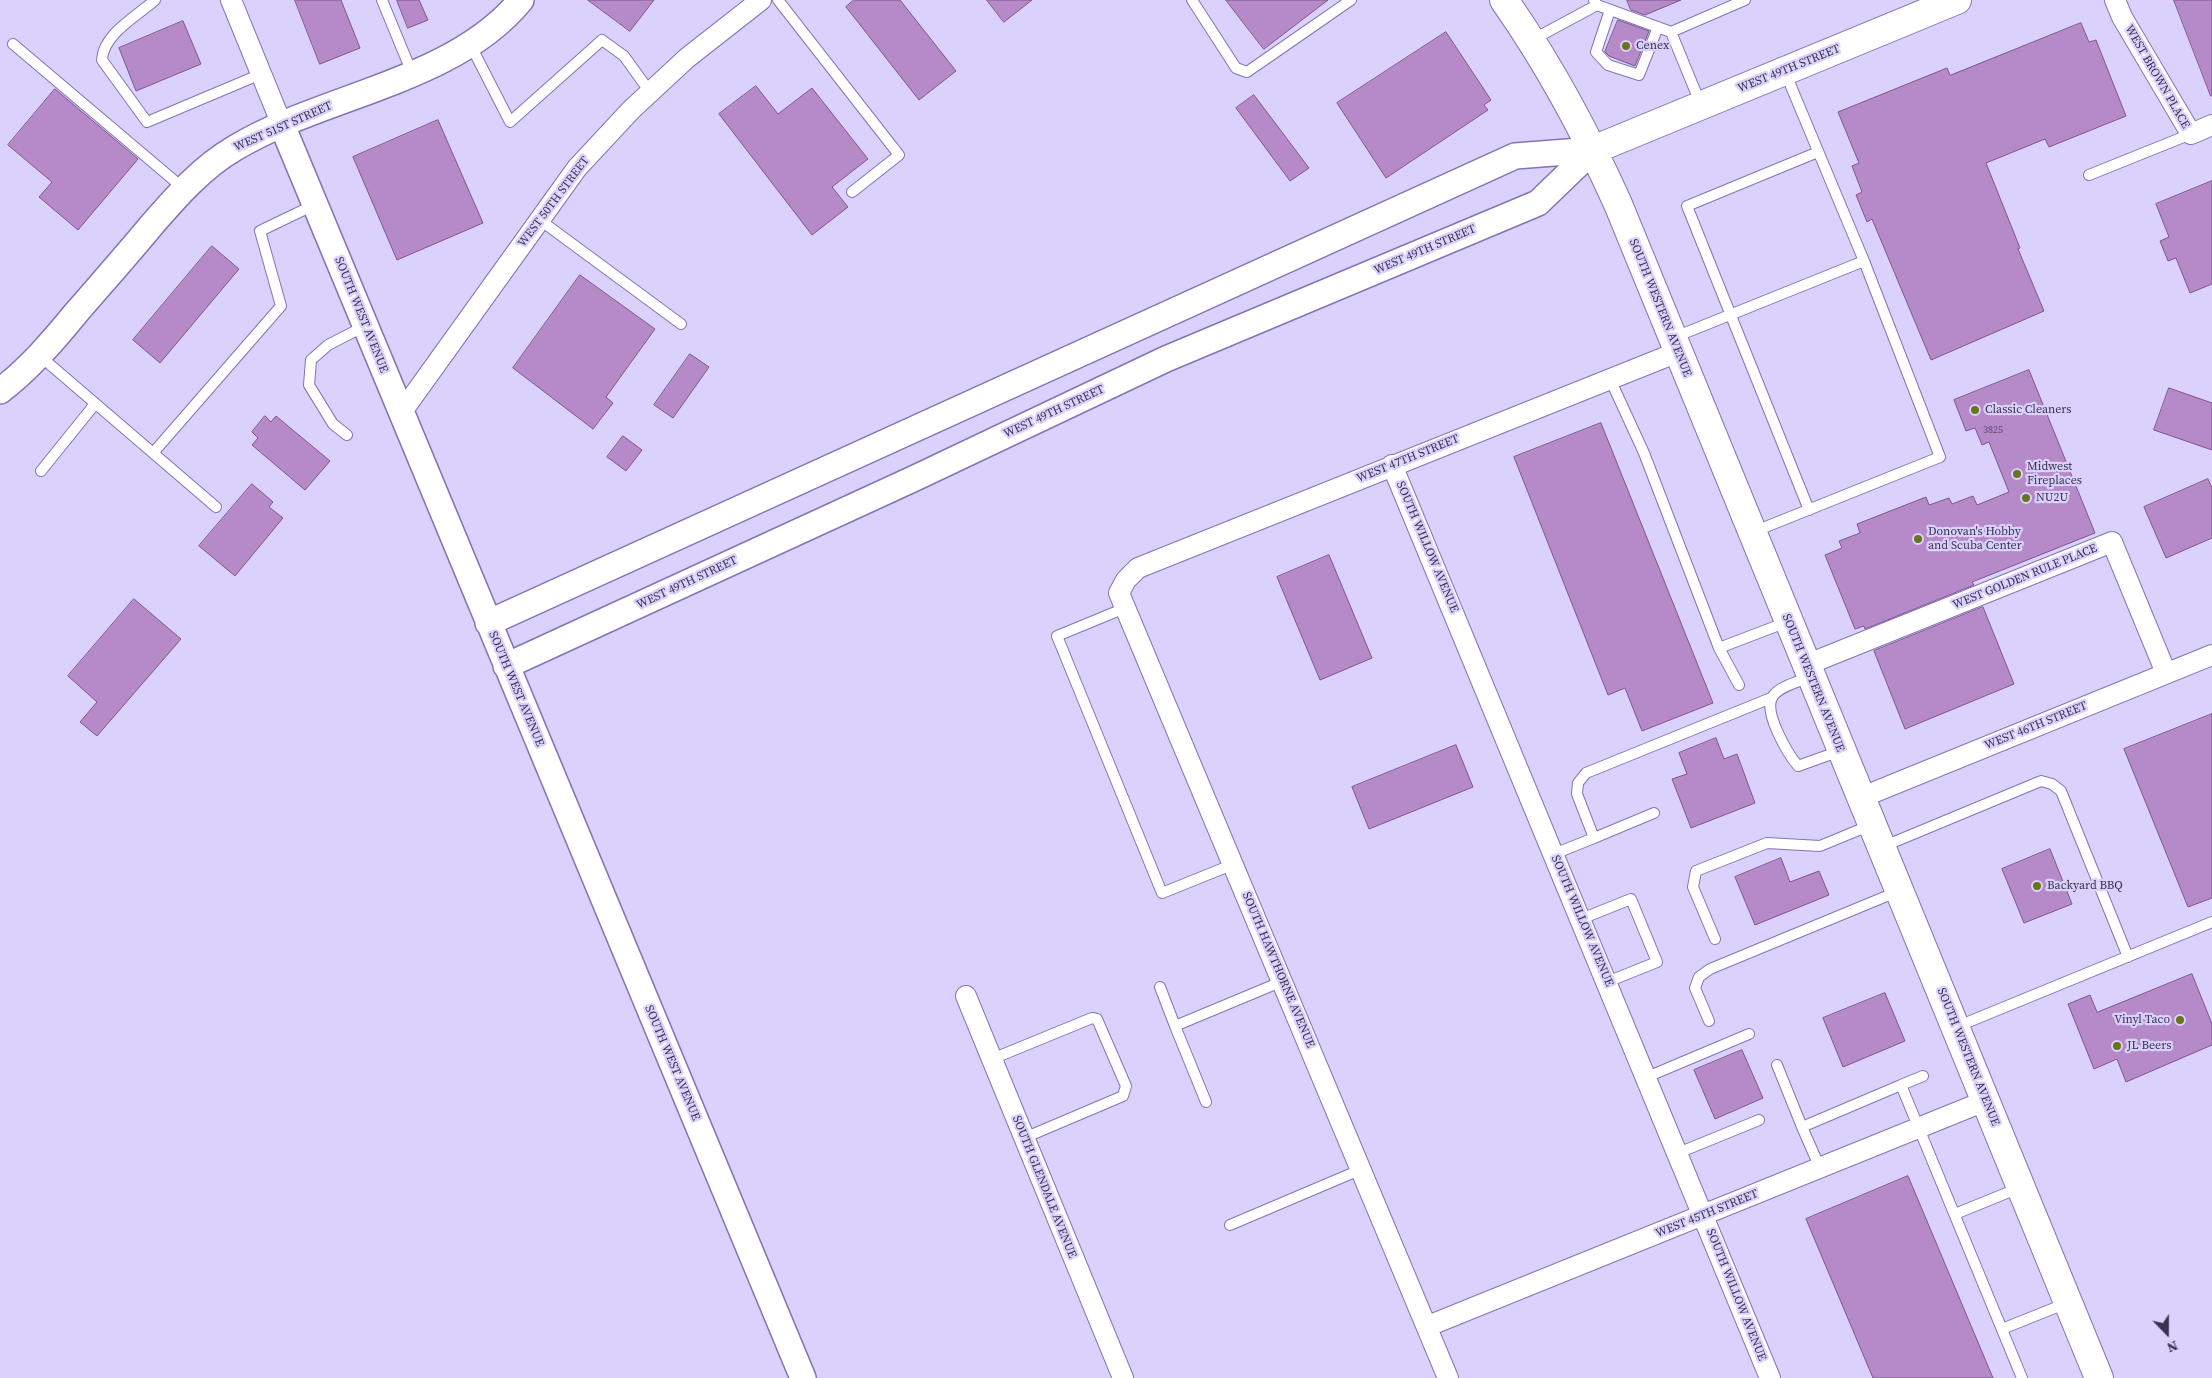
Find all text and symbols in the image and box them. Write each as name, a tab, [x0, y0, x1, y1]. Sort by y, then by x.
street label: WEST BROWN PLACE	[2121, 23, 2193, 131]
place label: Cenex	[1636, 39, 1669, 53]
marker: Cenex	[1620, 40, 1632, 52]
street label: WEST 49TH STREET	[1736, 42, 1842, 96]
street label: WEST 51ST STREET	[232, 99, 334, 155]
street label: WEST 50TH STREET	[515, 154, 593, 250]
street label: WEST 49TH STREET	[1372, 222, 1478, 278]
street label: SOUTH WESTERN AVENUE	[1626, 237, 1694, 379]
street label: SOUTH WEST AVENUE	[331, 255, 391, 375]
street label: WEST 49TH STREET	[1001, 382, 1107, 442]
place label: Classic Cleaners	[1985, 403, 2072, 417]
marker: Classic Cleaners	[1969, 404, 1981, 416]
house number: 3825	[1983, 424, 2003, 436]
street label: WEST 47TH STREET	[1355, 432, 1461, 486]
place label: Midwest Fireplaces	[2027, 460, 2082, 488]
marker: Midwest Fireplaces	[2011, 468, 2023, 480]
street label: SOUTH WILLOW AVENUE	[1393, 479, 1461, 615]
place label: NU2U	[2036, 491, 2068, 505]
marker: NU2U	[2020, 492, 2032, 504]
place label: Donovan's Hobby and Scuba Center	[1928, 525, 2022, 553]
marker: Donovan's Hobby and Scuba Center	[1912, 533, 1924, 545]
street label: WEST GOLDEN RULE PLACE	[1951, 541, 2099, 613]
street label: WEST 49TH STREET	[634, 553, 740, 613]
street label: SOUTH WESTERN AVENUE	[1779, 612, 1847, 754]
street label: SOUTH WEST AVENUE	[485, 629, 547, 749]
street label: WEST 46TH STREET	[1983, 699, 2089, 753]
street label: SOUTH WILLOW AVENUE	[1548, 853, 1616, 989]
place label: Backyard BBQ	[2047, 879, 2123, 893]
marker: Backyard BBQ	[2031, 880, 2043, 892]
street label: SOUTH HAWTHORNE AVENUE	[1239, 890, 1317, 1050]
street label: SOUTH WESTERN AVENUE	[1934, 986, 2002, 1128]
street label: SOUTH WEST AVENUE	[641, 1003, 703, 1123]
place label: Vinyl Taco	[2114, 1013, 2170, 1027]
marker: Vinyl Taco	[2174, 1014, 2186, 1026]
place label: JL Beers	[2127, 1039, 2171, 1053]
marker: JL Beers	[2111, 1040, 2123, 1052]
street label: SOUTH GLENDALE AVENUE	[1009, 1114, 1079, 1260]
street label: WEST 45TH STREET	[1654, 1187, 1760, 1241]
street label: SOUTH WILLOW AVENUE	[1703, 1227, 1769, 1363]
north arrow	[2142, 1308, 2192, 1358]
text: N	[2164, 1336, 2181, 1358]

